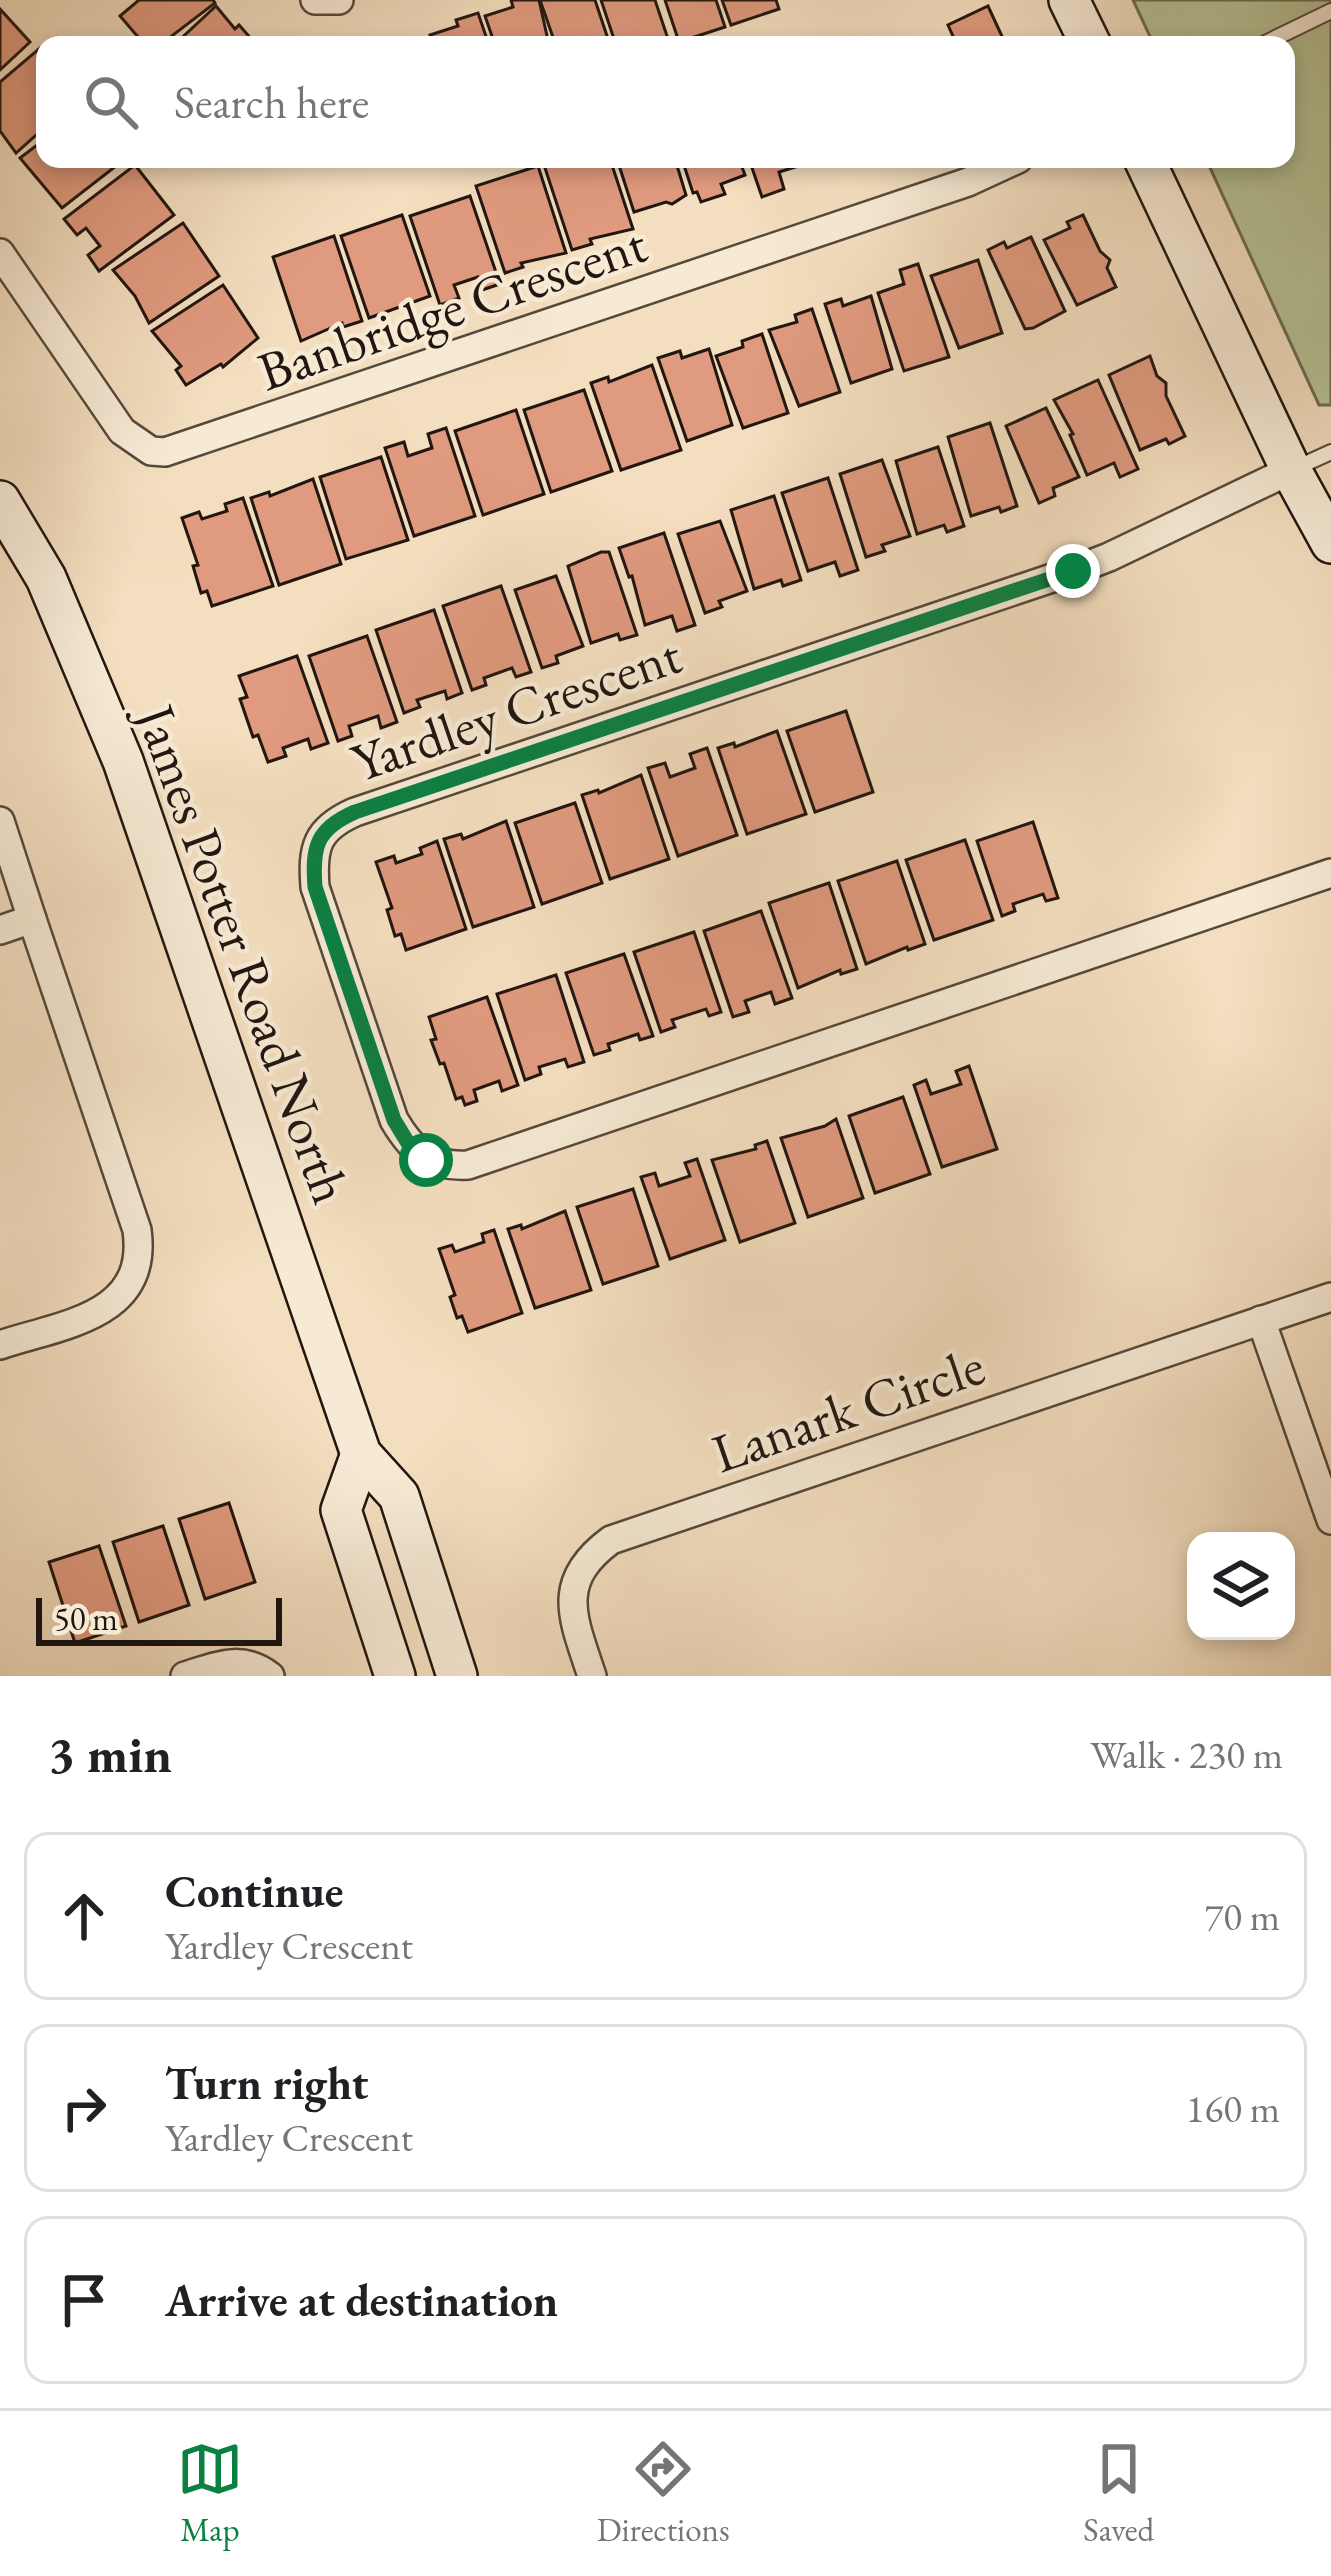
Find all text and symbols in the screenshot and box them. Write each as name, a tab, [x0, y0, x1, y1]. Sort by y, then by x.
search box	[36, 36, 1295, 168]
icon: search	[78, 69, 144, 135]
text: Search here	[174, 73, 369, 131]
street label: Banbridge Crescent	[249, 208, 655, 406]
route end	[1046, 544, 1100, 598]
street label: Yardley Crescent	[342, 619, 690, 797]
street label: James Potter Road North	[120, 692, 367, 1213]
route start	[399, 1133, 453, 1187]
street label: Lanark Circle	[703, 1330, 993, 1488]
map controls	[1187, 1532, 1295, 1640]
button: layers	[1187, 1532, 1295, 1640]
scale bar	[36, 1592, 282, 1645]
text: 50 m	[54, 1597, 118, 1640]
text: 3 min	[48, 1721, 172, 1787]
text: Walk · 230 m	[1090, 1729, 1283, 1780]
text: Continue	[165, 1862, 343, 1920]
icon: ahead	[51, 1883, 117, 1949]
text: 70 m	[1204, 1891, 1280, 1942]
text: Yardley Crescent	[165, 1920, 413, 1971]
text: Turn right	[165, 2054, 368, 2112]
icon: right	[51, 2075, 117, 2141]
text: 160 m	[1186, 2083, 1280, 2134]
text: Yardley Crescent	[165, 2112, 413, 2163]
icon: arrive	[51, 2267, 117, 2333]
text: Arrive at destination	[165, 2271, 558, 2329]
tab: Map	[177, 2436, 243, 2551]
tab: Directions	[597, 2436, 730, 2551]
tab: Saved	[1083, 2436, 1154, 2551]

